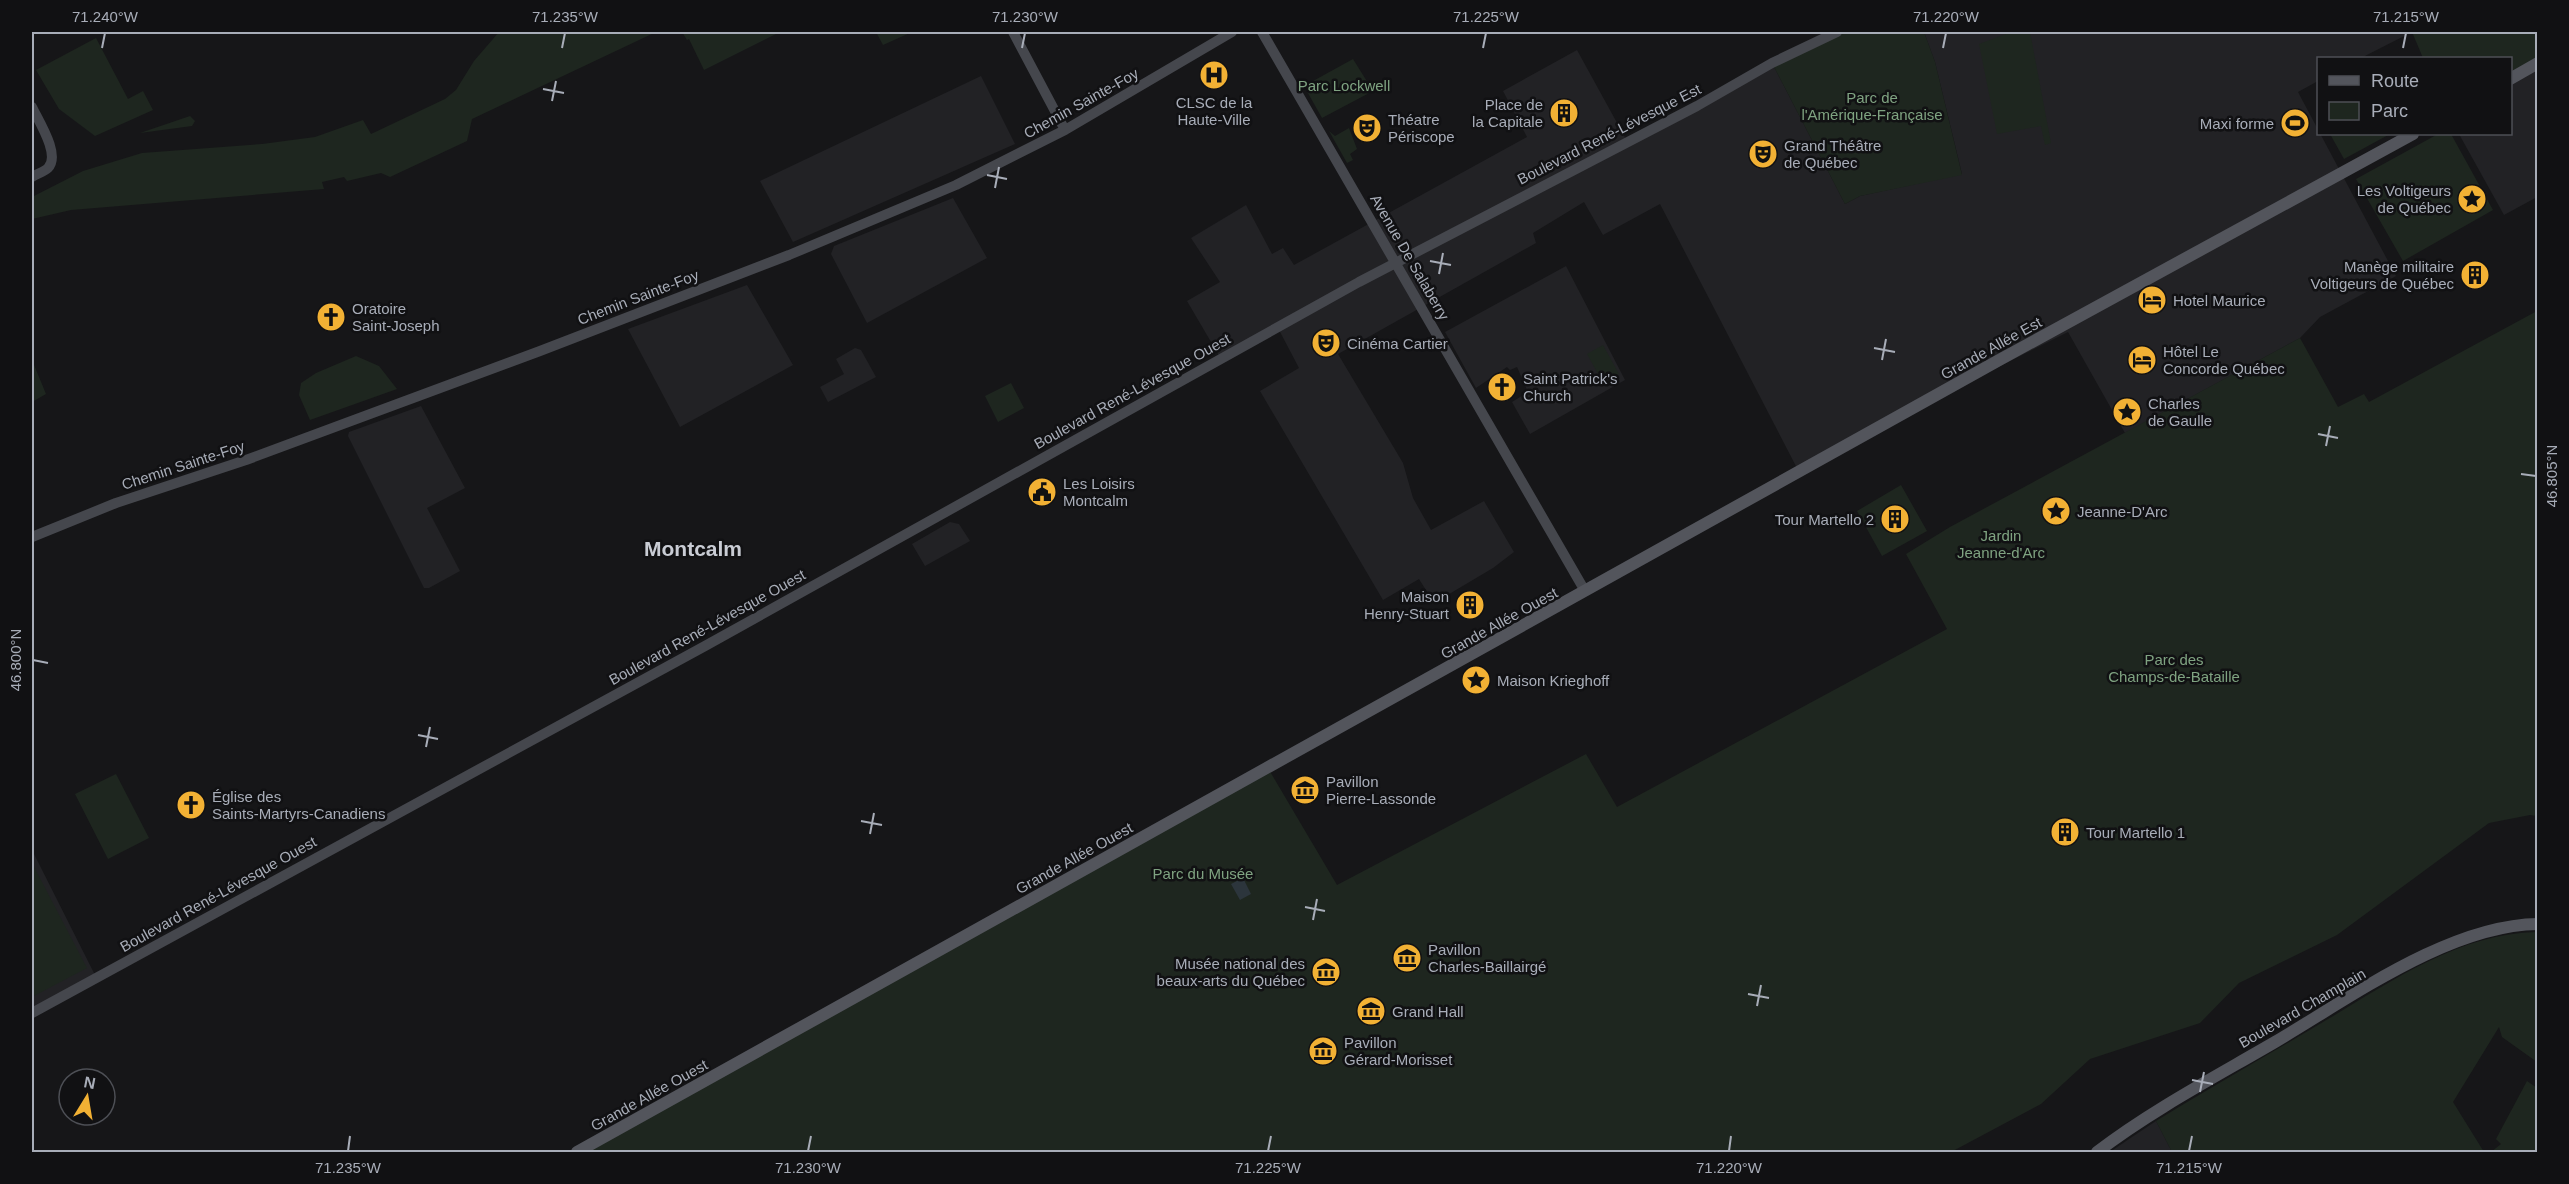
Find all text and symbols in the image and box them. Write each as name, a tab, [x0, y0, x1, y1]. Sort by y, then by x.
text: 71.240°W	[72, 8, 139, 25]
text: 71.235°W	[532, 8, 599, 25]
text: 71.230°W	[992, 8, 1059, 25]
text: 71.225°W	[1453, 8, 1520, 25]
text: 71.220°W	[1913, 8, 1980, 25]
text: 71.215°W	[2373, 8, 2440, 25]
legend	[2317, 57, 2512, 135]
hospital icon: CLSC de la Haute-Ville	[1198, 59, 1230, 91]
street label: Chemin Sainte-Foy	[1021, 64, 1142, 142]
text: Route	[2371, 71, 2419, 91]
park label: Parc Lockwell	[1298, 77, 1390, 94]
street label: Boulevard René-Lévesque Est	[1514, 80, 1704, 188]
park label: Parc de l'Amérique-Française	[1801, 89, 1943, 123]
place label: CLSC de la Haute-Ville	[1176, 94, 1253, 128]
place label: Place de la Capitale	[1472, 96, 1543, 130]
building icon: Place de la Capitale	[1548, 97, 1580, 129]
text: Parc	[2371, 101, 2408, 121]
sports icon: Maxi forme	[2279, 107, 2311, 139]
place label: Théatre Périscope	[1388, 111, 1455, 145]
theatre icon: Théatre Périscope	[1351, 112, 1383, 144]
place label: Maxi forme	[2200, 115, 2274, 132]
place label: Grand Théâtre de Québec	[1784, 137, 1881, 171]
theatre icon: Grand Théâtre de Québec	[1747, 138, 1779, 170]
place label: Les Voltigeurs de Québec	[2357, 182, 2451, 216]
place icon: Les Voltigeurs de Québec	[2456, 183, 2488, 215]
street label: Avenue De Salaberry	[1367, 191, 1453, 323]
place label: Manège militaire Voltigeurs de Québec	[2311, 258, 2454, 292]
building icon: Manège militaire Voltigeurs de Québec	[2459, 259, 2491, 291]
street label: Chemin Sainte-Foy	[575, 266, 701, 328]
hotel icon: Hotel Maurice	[2136, 284, 2168, 316]
place label: Hotel Maurice	[2173, 292, 2266, 309]
place label: Oratoire Saint-Joseph	[352, 300, 440, 334]
church icon: Oratoire Saint-Joseph	[315, 301, 347, 333]
street label: Grande Allée Est	[1938, 313, 2045, 383]
theatre icon: Cinéma Cartier	[1310, 327, 1342, 359]
street label: Boulevard René-Lévesque Ouest	[1031, 329, 1234, 452]
place label: Cinéma Cartier	[1347, 335, 1448, 352]
place label: Hôtel Le Concorde Québec	[2163, 343, 2285, 377]
hotel icon: Hôtel Le Concorde Québec	[2126, 344, 2158, 376]
place label: Saint Patrick's Church	[1523, 370, 1618, 404]
church icon: Saint Patrick's Church	[1486, 371, 1518, 403]
place label: Charles de Gaulle	[2148, 395, 2212, 429]
place icon: Charles de Gaulle	[2111, 396, 2143, 428]
street label: Chemin Sainte-Foy	[119, 437, 247, 493]
text: 46.805°N	[2543, 445, 2560, 507]
place label: Les Loisirs Montcalm	[1063, 475, 1135, 509]
public building icon: Les Loisirs Montcalm	[1026, 476, 1058, 508]
place icon: Jeanne-D'Arc	[2040, 495, 2072, 527]
building icon: Tour Martello 2	[1879, 503, 1911, 535]
place label: Jeanne-D'Arc	[2077, 503, 2168, 520]
place label: Tour Martello 2	[1775, 511, 1874, 528]
park label: Jardin Jeanne-d'Arc	[1957, 527, 2045, 561]
district label: Montcalm	[644, 537, 742, 560]
street label: Boulevard René-Lévesque Ouest	[606, 565, 809, 688]
street label: Grande Allée Ouest	[1438, 583, 1561, 662]
place label: Maison Henry-Stuart	[1364, 588, 1450, 622]
building icon: Maison Henry-Stuart	[1454, 589, 1486, 621]
text: 46.800°N	[7, 629, 24, 691]
park label: Parc des Champs-de-Bataille	[2108, 651, 2240, 685]
place icon: Maison Krieghoff	[1460, 664, 1492, 696]
place label: Maison Krieghoff	[1497, 672, 1610, 689]
place label: Pavillon Pierre-Lassonde	[1326, 773, 1436, 807]
museum icon: Pavillon Pierre-Lassonde	[1289, 774, 1321, 806]
place label: Église des Saints-Martyrs-Canadiens	[212, 788, 385, 822]
church icon: Église des Saints-Martyrs-Canadiens	[175, 789, 207, 821]
building icon: Tour Martello 1	[2049, 816, 2081, 848]
street label: Grande Allée Ouest	[1013, 818, 1136, 897]
place label: Tour Martello 1	[2086, 824, 2185, 841]
street label: Boulevard René-Lévesque Ouest	[117, 832, 320, 955]
park label: Parc du Musée	[1153, 865, 1253, 882]
place label: Pavillon Charles-Baillairgé	[1428, 941, 1546, 975]
museum icon: Pavillon Charles-Baillairgé	[1391, 942, 1423, 974]
place label: Musée national des beaux-arts du Québec	[1157, 955, 1305, 989]
museum icon: Musée national des beaux-arts du Québec	[1310, 956, 1342, 988]
street label: Boulevard Champlain	[2236, 965, 2368, 1051]
museum icon: Grand Hall	[1355, 995, 1387, 1027]
place label: Grand Hall	[1392, 1003, 1464, 1020]
place label: Pavillon Gérard-Morisset	[1344, 1034, 1453, 1068]
museum icon: Pavillon Gérard-Morisset	[1307, 1035, 1339, 1067]
street label: Grande Allée Ouest	[588, 1055, 711, 1134]
north arrow	[57, 1067, 117, 1127]
text: N	[82, 1073, 97, 1092]
text: 71.235°W	[315, 1159, 382, 1176]
text: 71.230°W	[775, 1159, 842, 1176]
text: 71.225°W	[1235, 1159, 1302, 1176]
text: 71.220°W	[1696, 1159, 1763, 1176]
text: 71.215°W	[2156, 1159, 2223, 1176]

